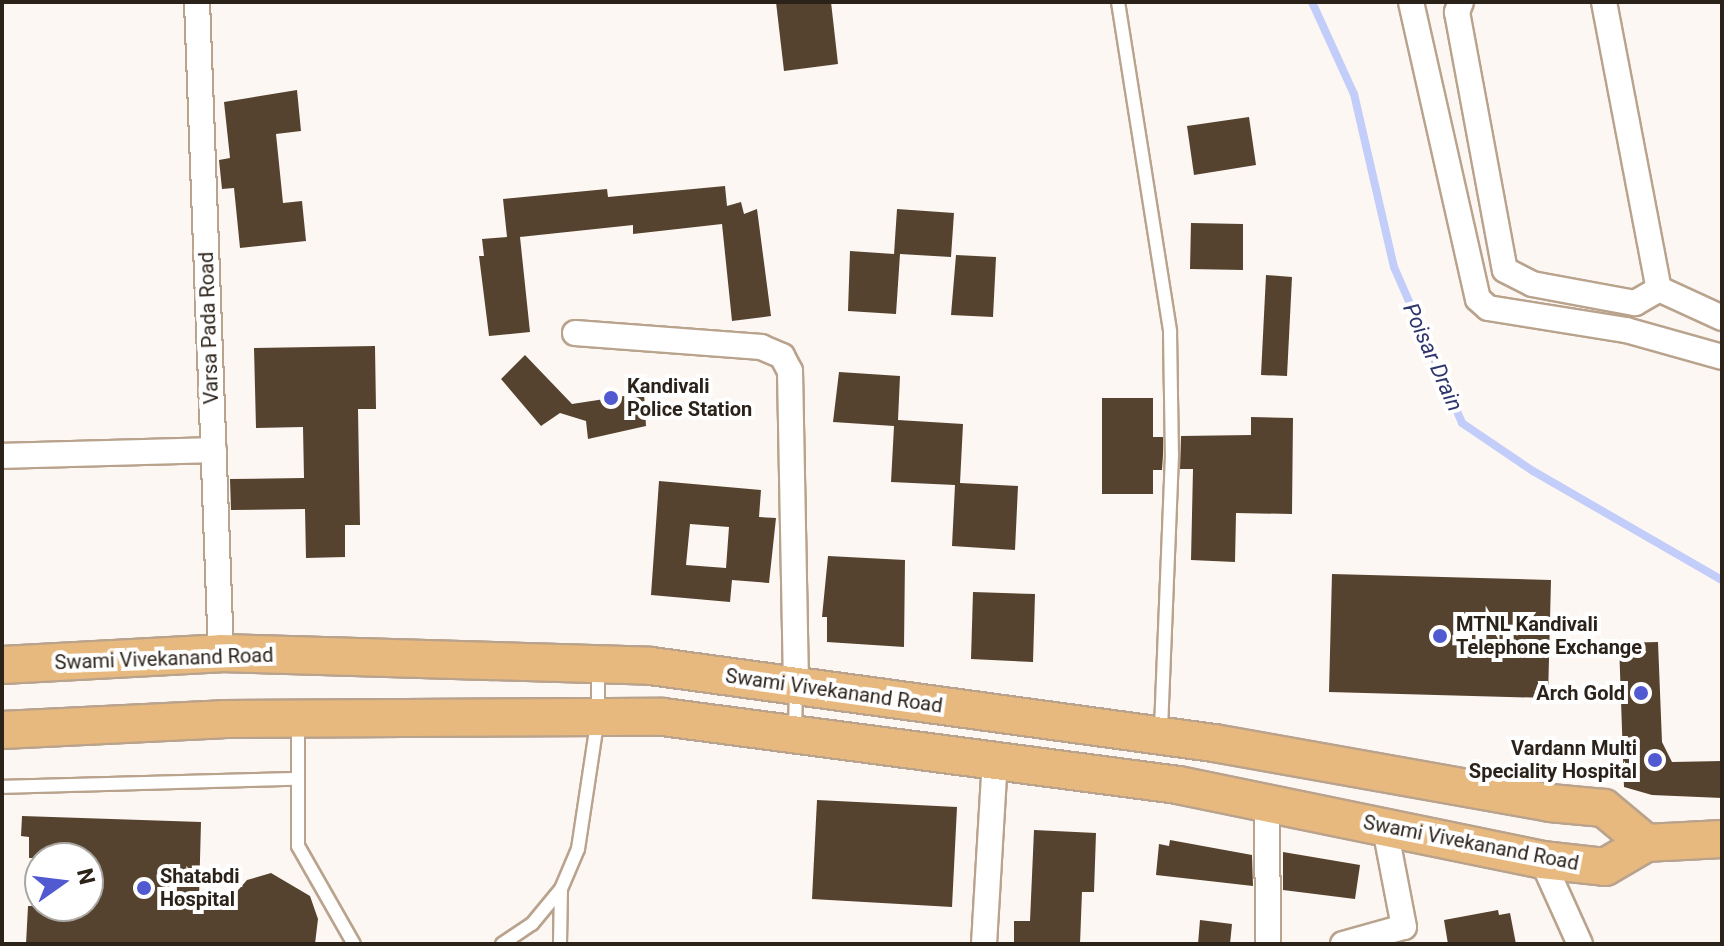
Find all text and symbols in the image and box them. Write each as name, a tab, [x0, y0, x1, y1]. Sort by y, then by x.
street label: Varsa Pada Road	[194, 251, 224, 405]
water label: Poisar Drain	[1397, 299, 1469, 415]
place label: Kandivali Police Station	[627, 374, 752, 421]
marker: Kandivali Police Station	[602, 389, 620, 407]
place label: MTNL Kandivali Telephone Exchange	[1456, 612, 1642, 659]
marker: MTNL Kandivali Telephone Exchange	[1431, 627, 1449, 645]
street label: Swami Vivekanand Road	[54, 643, 274, 675]
street label: Swami Vivekanand Road	[724, 664, 944, 718]
place label: Arch Gold	[1536, 681, 1625, 705]
marker: Arch Gold	[1632, 684, 1650, 702]
place label: Vardann Multi Speciality Hospital	[1469, 736, 1637, 783]
marker: Vardann Multi Speciality Hospital	[1644, 749, 1666, 771]
street label: Swami Vivekanand Road	[1361, 810, 1581, 876]
north arrow	[24, 842, 104, 922]
place label: Shatabdi Hospital	[160, 864, 239, 911]
text: N	[72, 866, 100, 887]
marker: Shatabdi Hospital	[135, 879, 153, 897]

